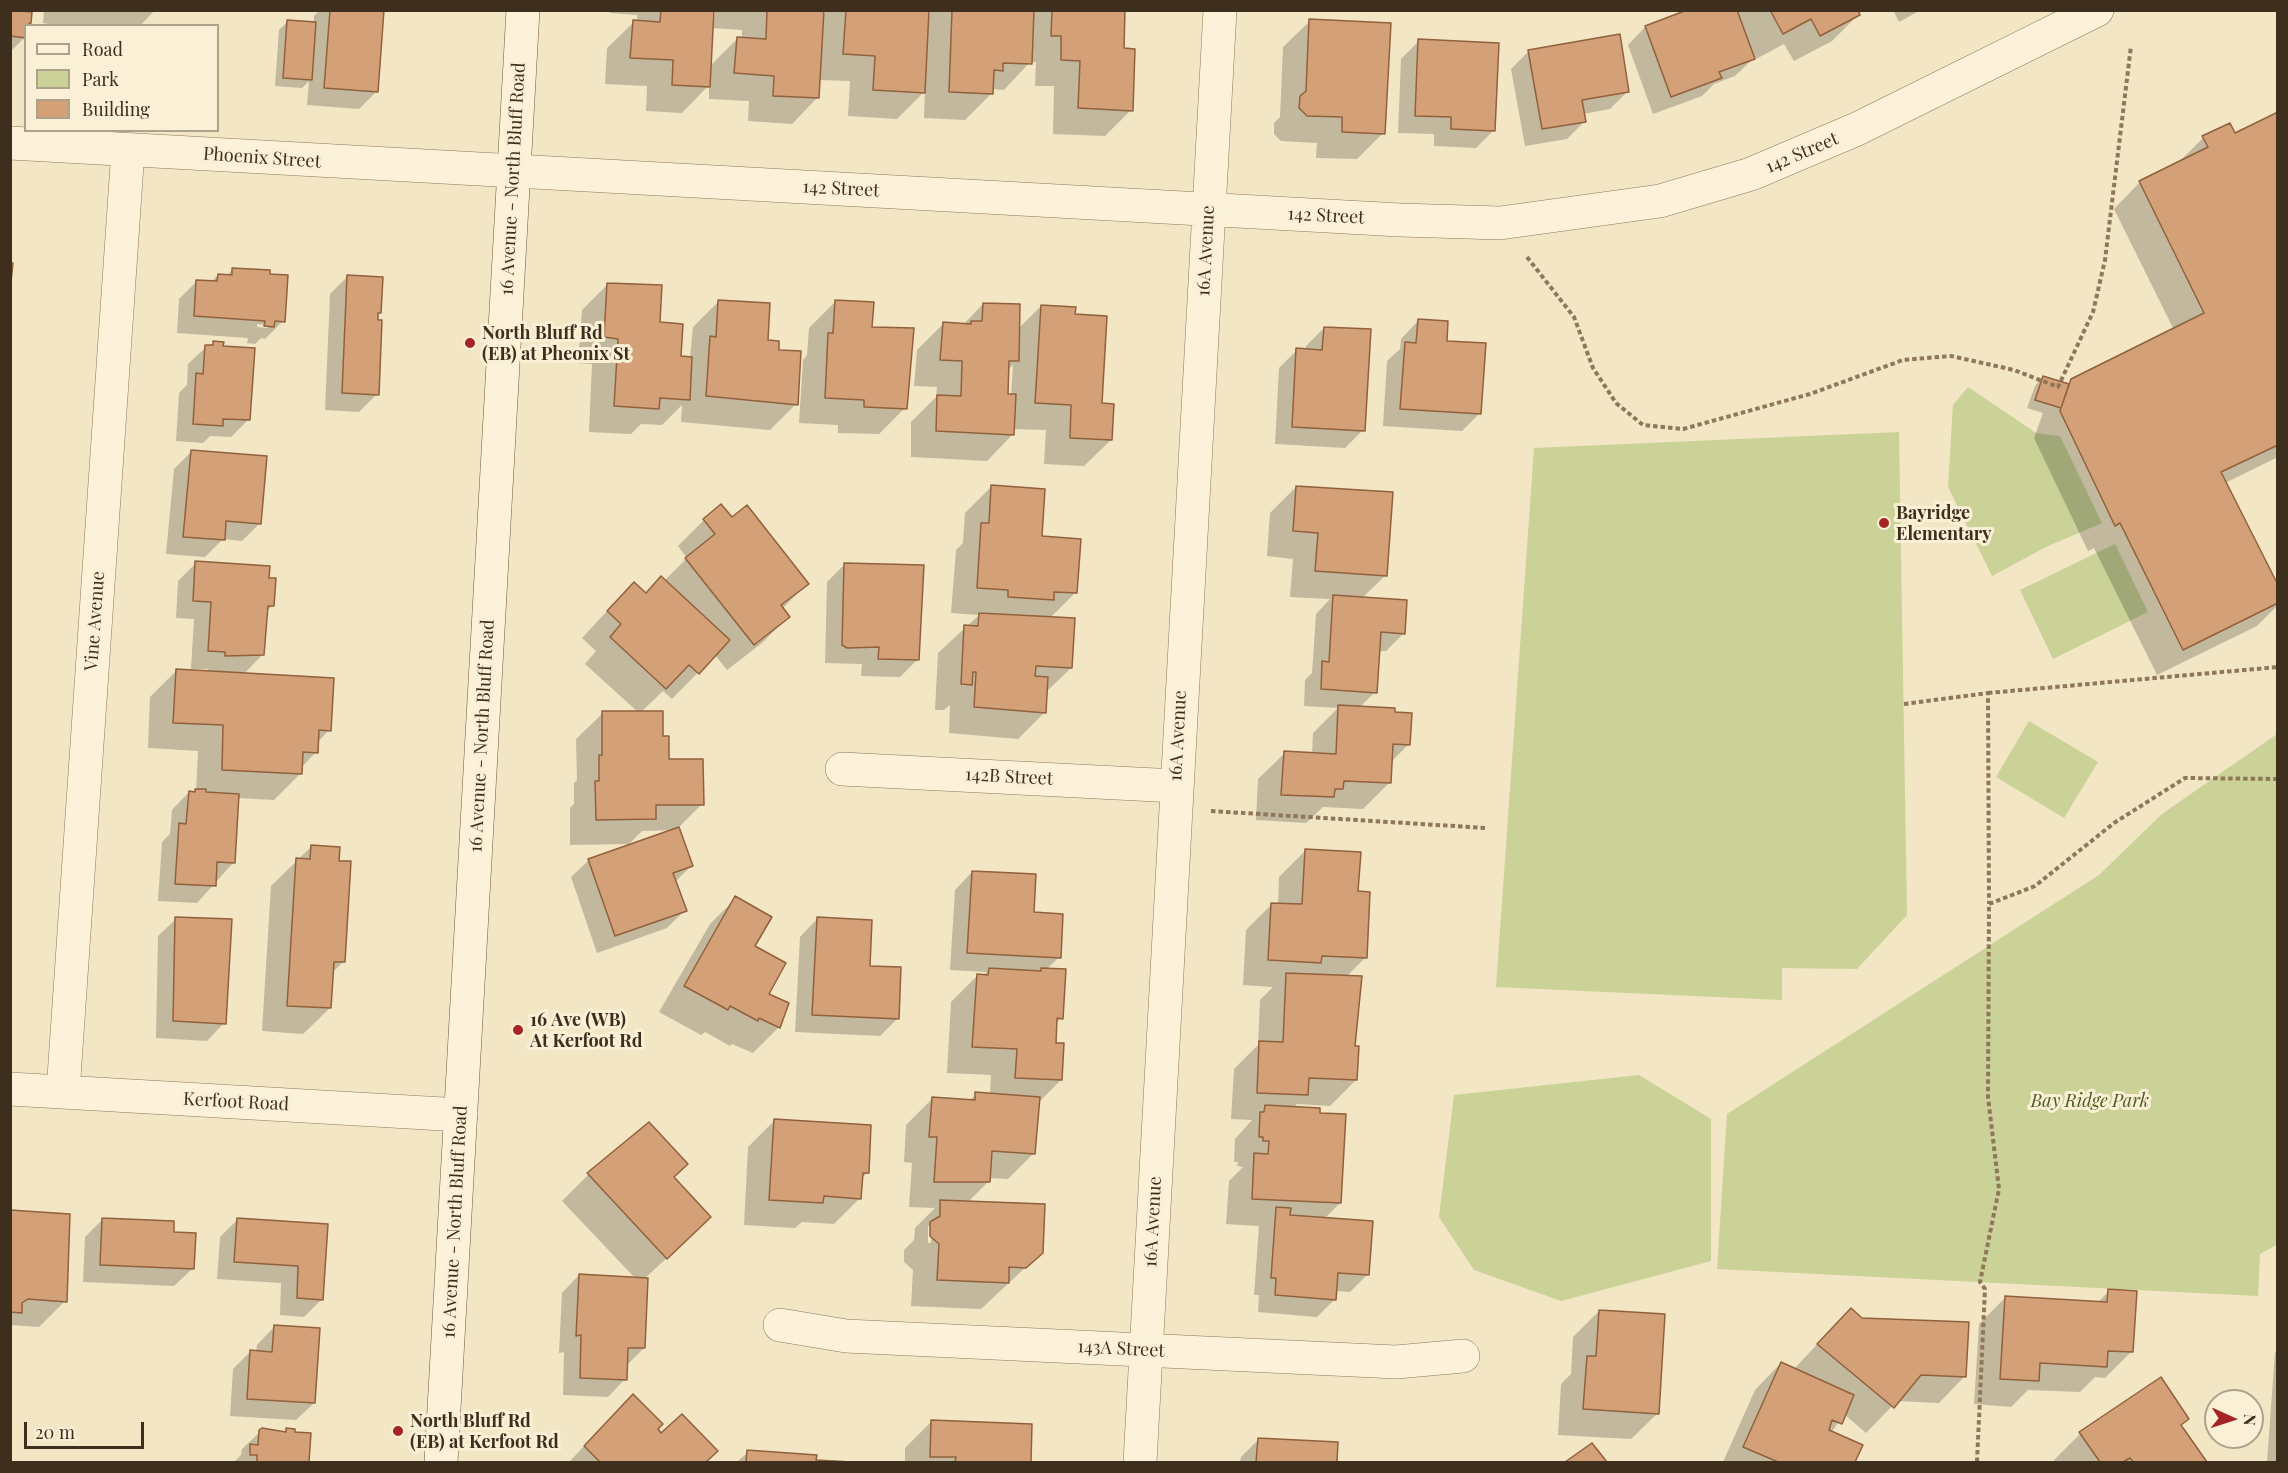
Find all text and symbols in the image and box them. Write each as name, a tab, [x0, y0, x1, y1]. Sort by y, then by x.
legend	[24, 24, 219, 132]
text: Road	[82, 37, 123, 61]
street label: 16 Avenue - North Bluff Road	[496, 62, 530, 296]
text: Park	[82, 67, 119, 91]
text: Building	[82, 97, 150, 121]
street label: 142 Street	[1762, 128, 1842, 178]
street label: Phoenix Street	[202, 143, 322, 173]
street label: 142 Street	[802, 176, 880, 202]
street label: 142 Street	[1287, 203, 1365, 229]
street label: 16A Avenue	[1193, 205, 1219, 297]
place label: North Bluff Rd (EB) at Pheonix St	[482, 322, 630, 364]
marker: North Bluff Rd (EB) at Pheonix St	[463, 336, 477, 350]
place label: Bayridge Elementary	[1896, 502, 1992, 544]
marker: Bayridge Elementary	[1877, 516, 1891, 530]
street label: Vine Avenue	[81, 570, 109, 672]
street label: 16 Avenue - North Bluff Road	[465, 619, 499, 853]
street label: 16A Avenue	[1165, 690, 1191, 782]
street label: 142B Street	[964, 764, 1054, 790]
place label: 16 Ave (WB) At Kerfoot Rd	[530, 1009, 642, 1052]
marker: 16 Ave (WB) At Kerfoot Rd	[511, 1023, 525, 1037]
street label: Kerfoot Road	[182, 1088, 290, 1116]
park label: Bay Ridge Park	[2031, 1090, 2149, 1112]
street label: 16 Avenue - North Bluff Road	[438, 1105, 472, 1339]
street label: 16A Avenue	[1140, 1176, 1166, 1268]
street label: 143A Street	[1077, 1336, 1165, 1362]
north arrow	[2204, 1389, 2264, 1449]
scale bar	[27, 1410, 147, 1448]
place label: North Bluff Rd (EB) at Kerfoot Rd	[410, 1410, 559, 1452]
text: N	[2240, 1414, 2261, 1426]
text: 20 m	[35, 1420, 75, 1444]
marker: North Bluff Rd (EB) at Kerfoot Rd	[391, 1424, 405, 1438]

